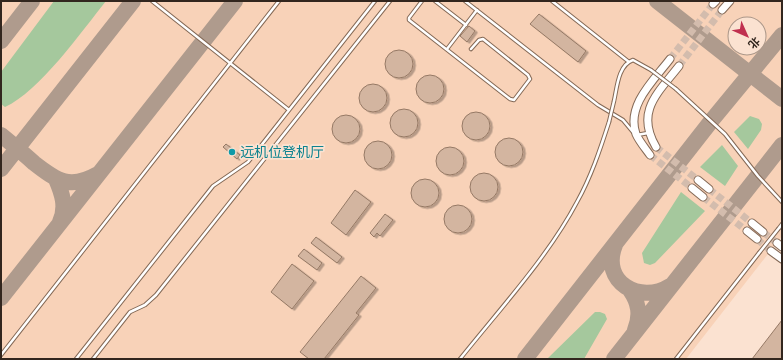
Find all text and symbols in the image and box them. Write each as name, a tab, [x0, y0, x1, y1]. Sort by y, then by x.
north arrow	[727, 16, 767, 56]
text: 北	[745, 34, 762, 51]
place label: 远机位登机厅	[240, 144, 324, 161]
marker: 远机位登机厅	[227, 147, 237, 157]

